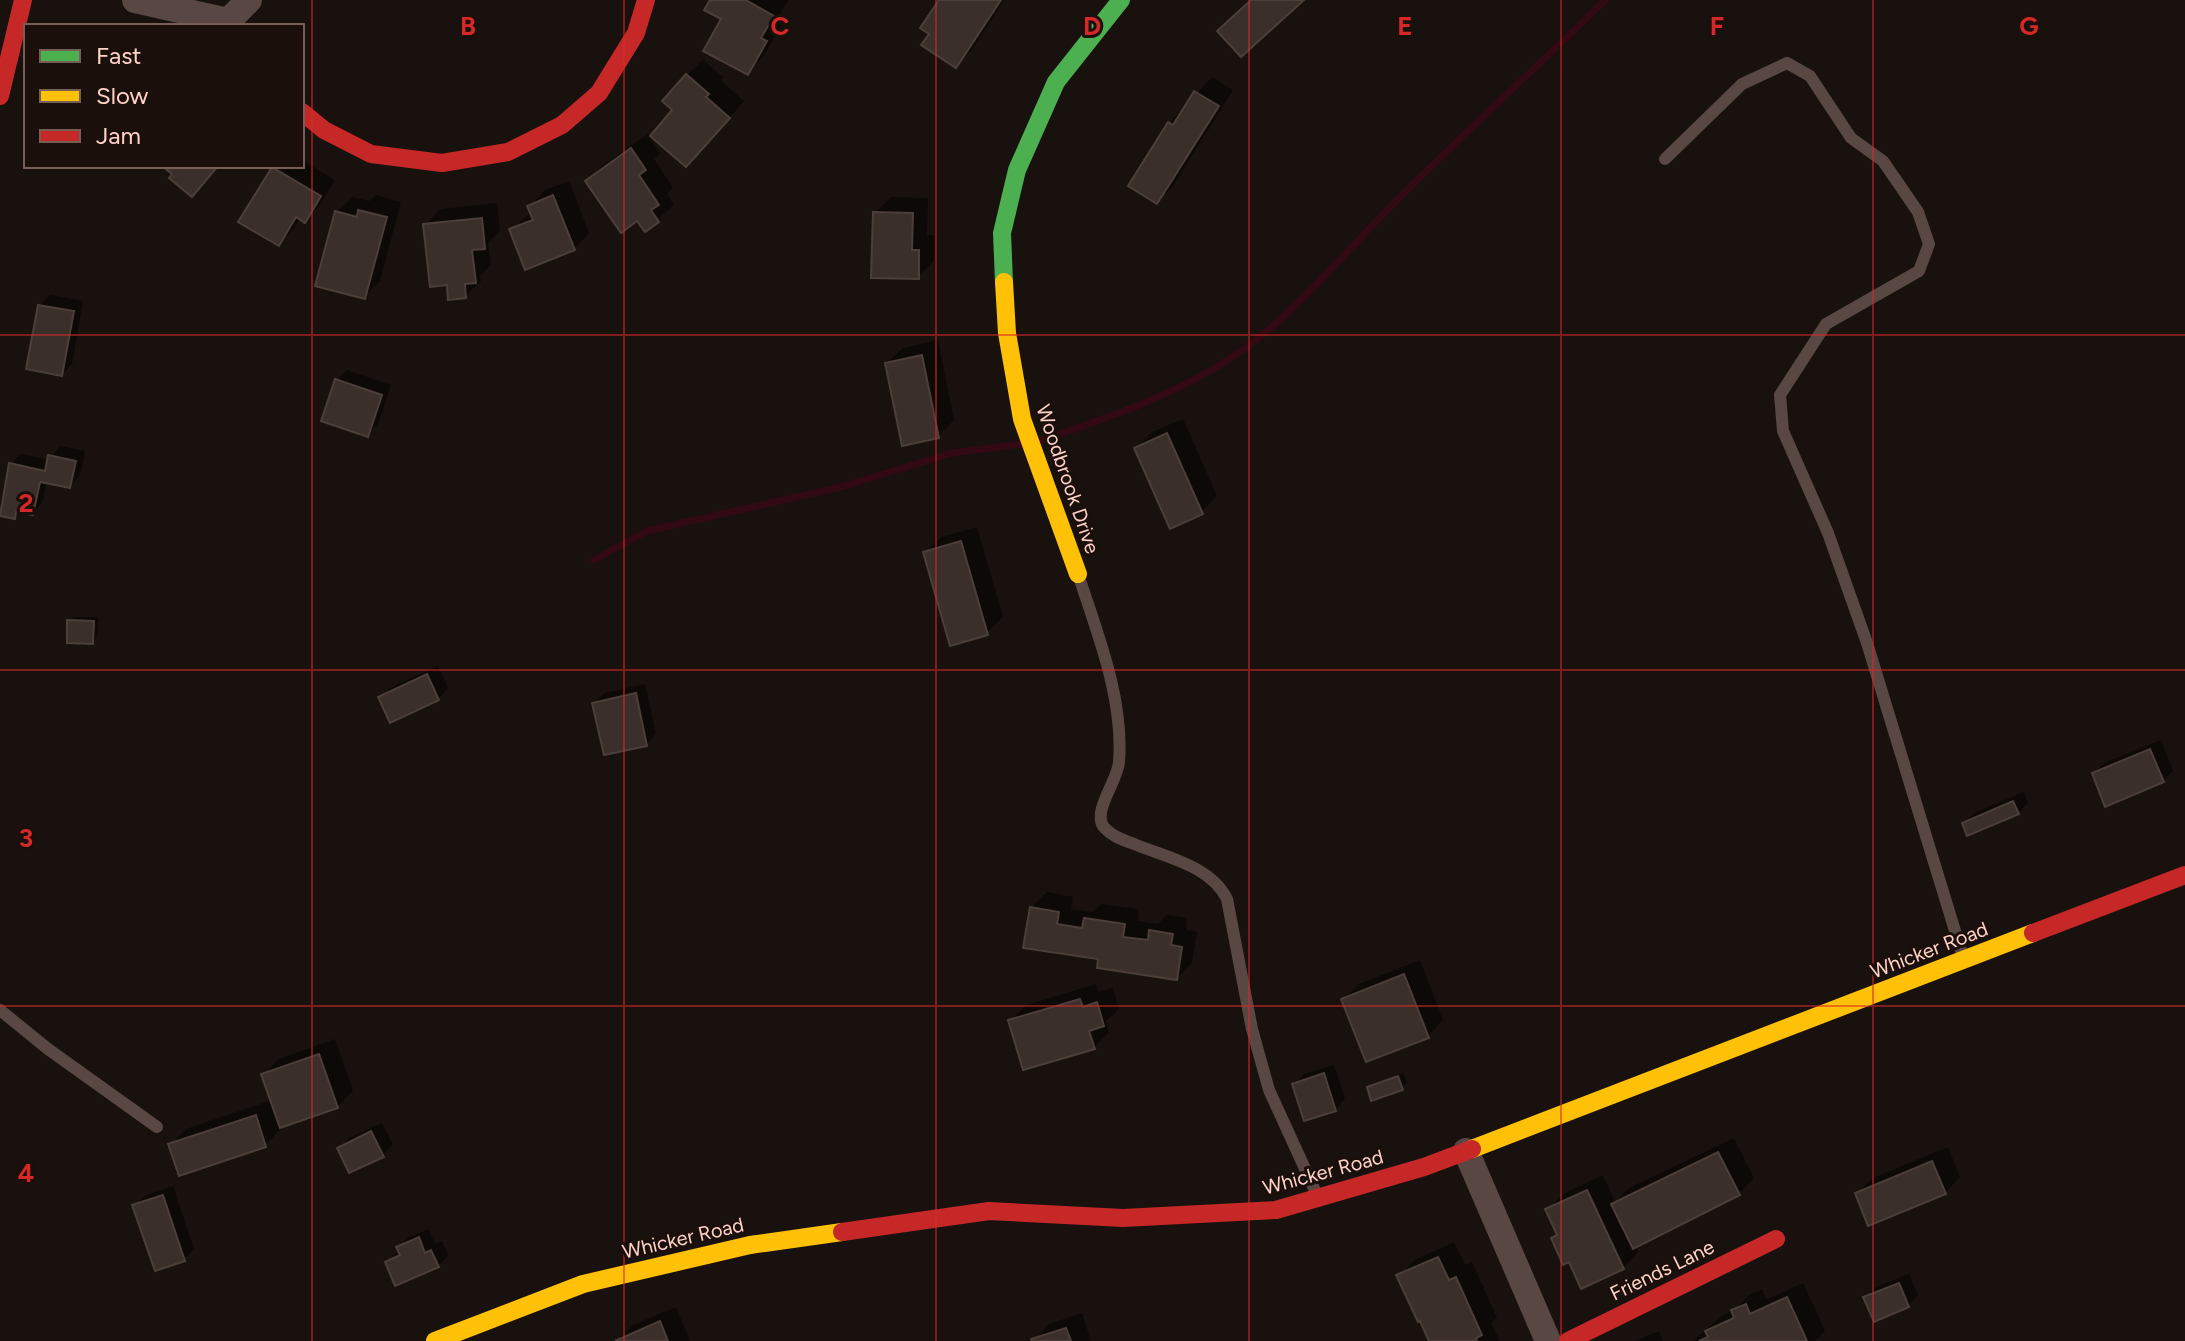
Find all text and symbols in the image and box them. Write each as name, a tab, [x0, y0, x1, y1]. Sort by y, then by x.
text: B	[460, 10, 476, 42]
text: C	[771, 10, 790, 42]
text: D	[1083, 10, 1101, 42]
text: E	[1397, 10, 1413, 42]
text: F	[1710, 10, 1724, 42]
text: G	[2019, 10, 2039, 42]
legend	[24, 24, 304, 168]
text: Fast	[96, 41, 141, 70]
text: Slow	[96, 81, 149, 110]
text: Jam	[96, 121, 141, 150]
street label: Woodbrook Drive	[1031, 401, 1105, 557]
text: 2	[18, 487, 34, 519]
text: 3	[19, 822, 33, 854]
street label: Whicker Road	[1867, 917, 1991, 983]
street label: Whicker Road	[1260, 1144, 1386, 1200]
text: 4	[18, 1157, 34, 1189]
street label: Whicker Road	[620, 1212, 746, 1264]
street label: Friends Lane	[1606, 1234, 1718, 1306]

